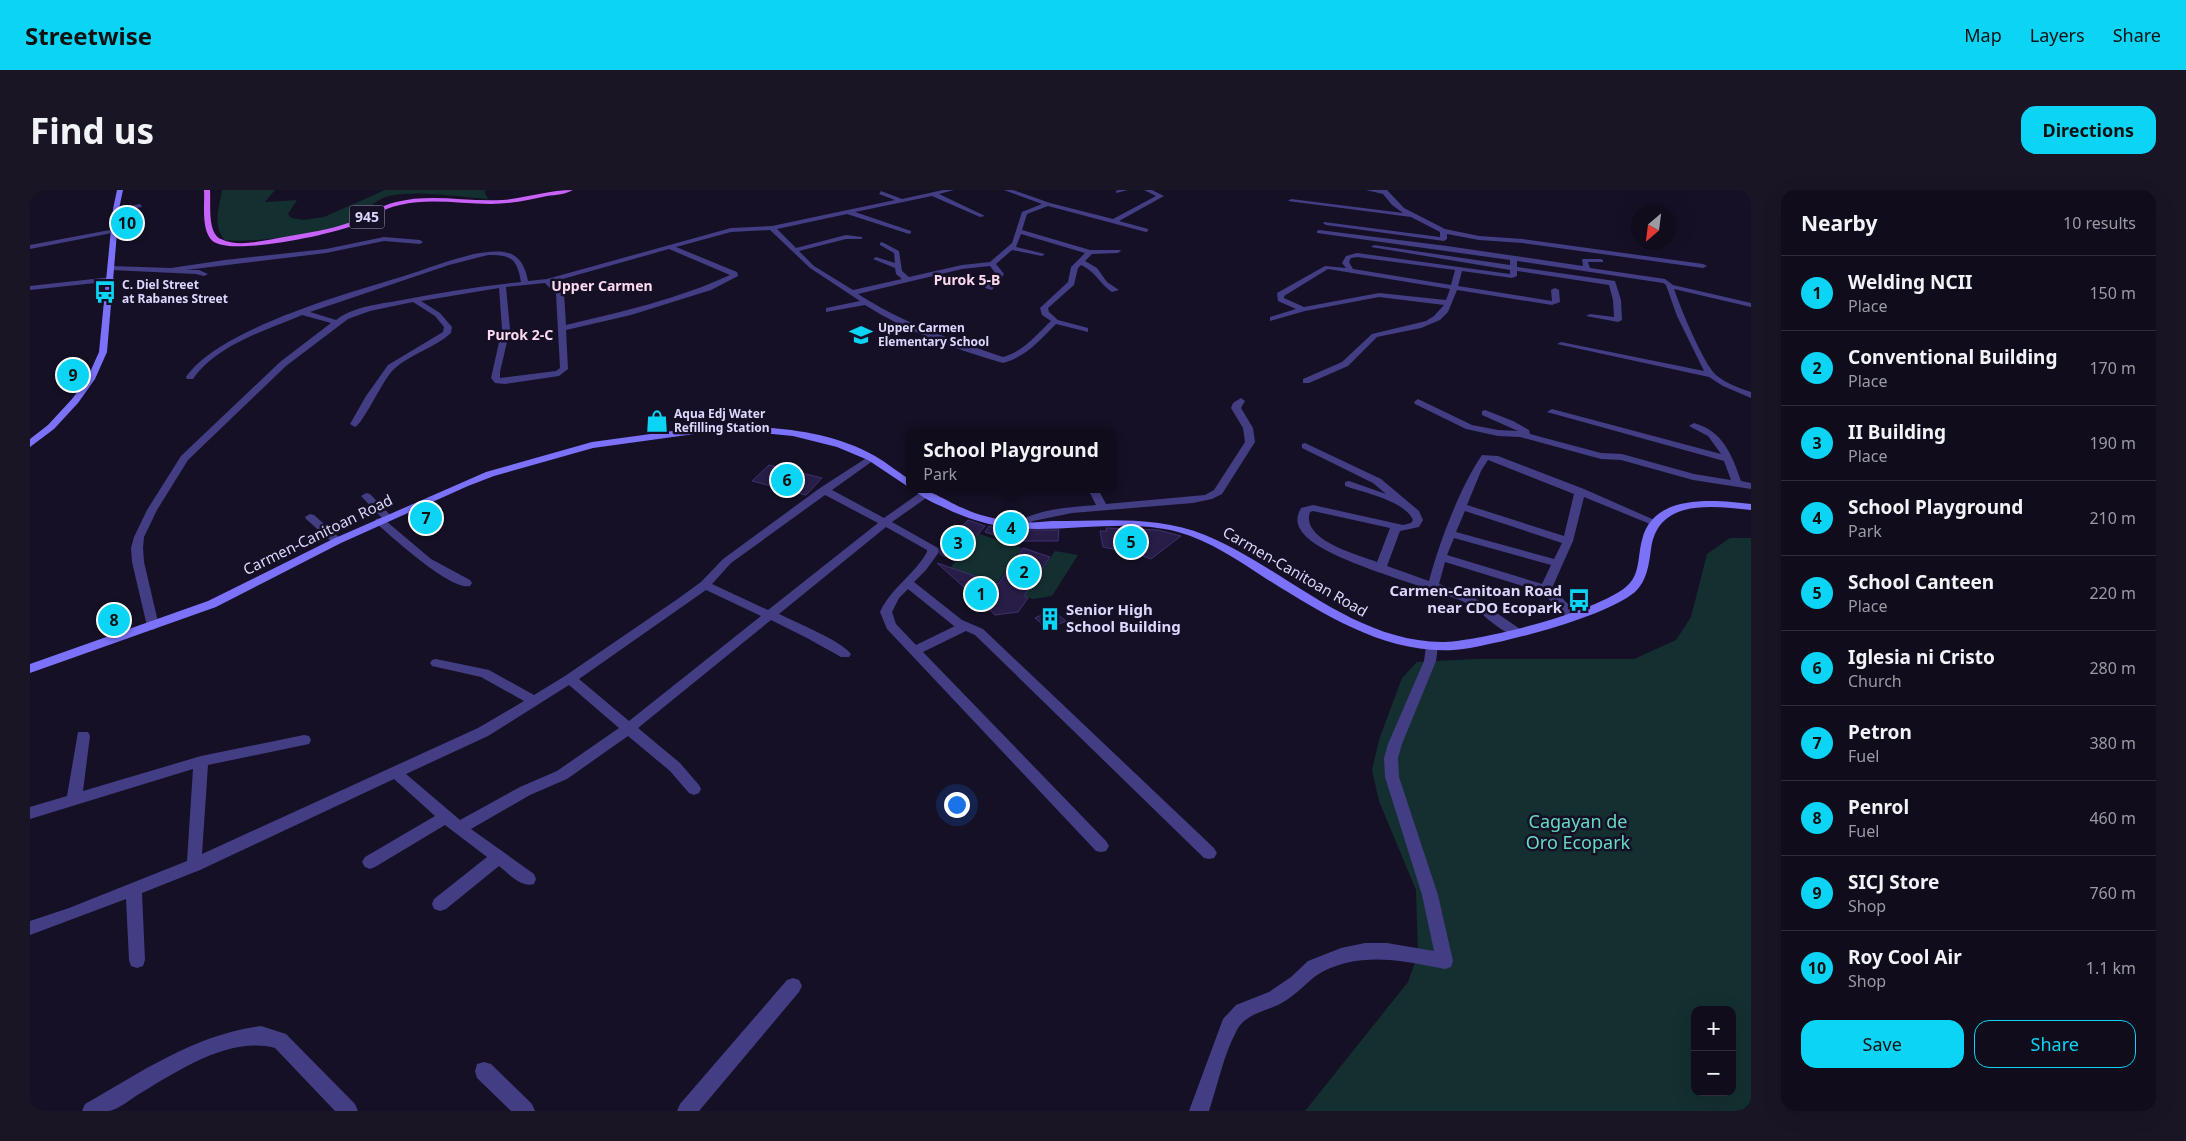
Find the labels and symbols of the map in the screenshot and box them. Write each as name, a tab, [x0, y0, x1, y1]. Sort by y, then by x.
pin: 10	[111, 204, 143, 242]
north arrow	[1631, 205, 1676, 250]
road number: 945	[350, 206, 384, 228]
district label: Purok 5-B	[934, 270, 1000, 289]
place label: C. Diel Street at Rabanes Street	[122, 276, 228, 307]
district label: Upper Carmen	[551, 276, 653, 295]
bus stop icon: C. Diel Street at Rabanes Street	[92, 279, 118, 305]
place label: Upper Carmen Elementary School	[878, 319, 989, 350]
school or university icon: Upper Carmen Elementary School	[848, 322, 874, 348]
district label: Purok 2-C	[487, 325, 553, 344]
pin: 9	[57, 356, 89, 394]
place label: Aqua Edj Water Refilling Station	[674, 405, 770, 436]
shop icon: Aqua Edj Water Refilling Station	[644, 408, 670, 434]
pin: 6	[771, 461, 803, 499]
street label: Carmen-Canitoan Road	[240, 489, 396, 579]
pin: 7	[410, 499, 442, 537]
pin: 4	[995, 509, 1027, 547]
street label: Carmen-Canitoan Road	[1220, 522, 1371, 621]
pin: 5	[1115, 523, 1147, 561]
pin: 3	[942, 524, 974, 562]
pin: 2	[1008, 553, 1040, 591]
pin: 1	[965, 575, 997, 613]
place label: Carmen-Canitoan Road near CDO Ecopark	[1389, 580, 1563, 617]
bus stop icon: Carmen-Canitoan Road near CDO Ecopark	[1566, 587, 1592, 613]
place label: Senior High School Building	[1066, 599, 1181, 636]
pin: 8	[98, 601, 130, 639]
building icon: Senior High School Building	[1037, 606, 1063, 632]
your location	[944, 792, 970, 818]
park label: Cagayan de Oro Ecopark	[1526, 809, 1631, 854]

